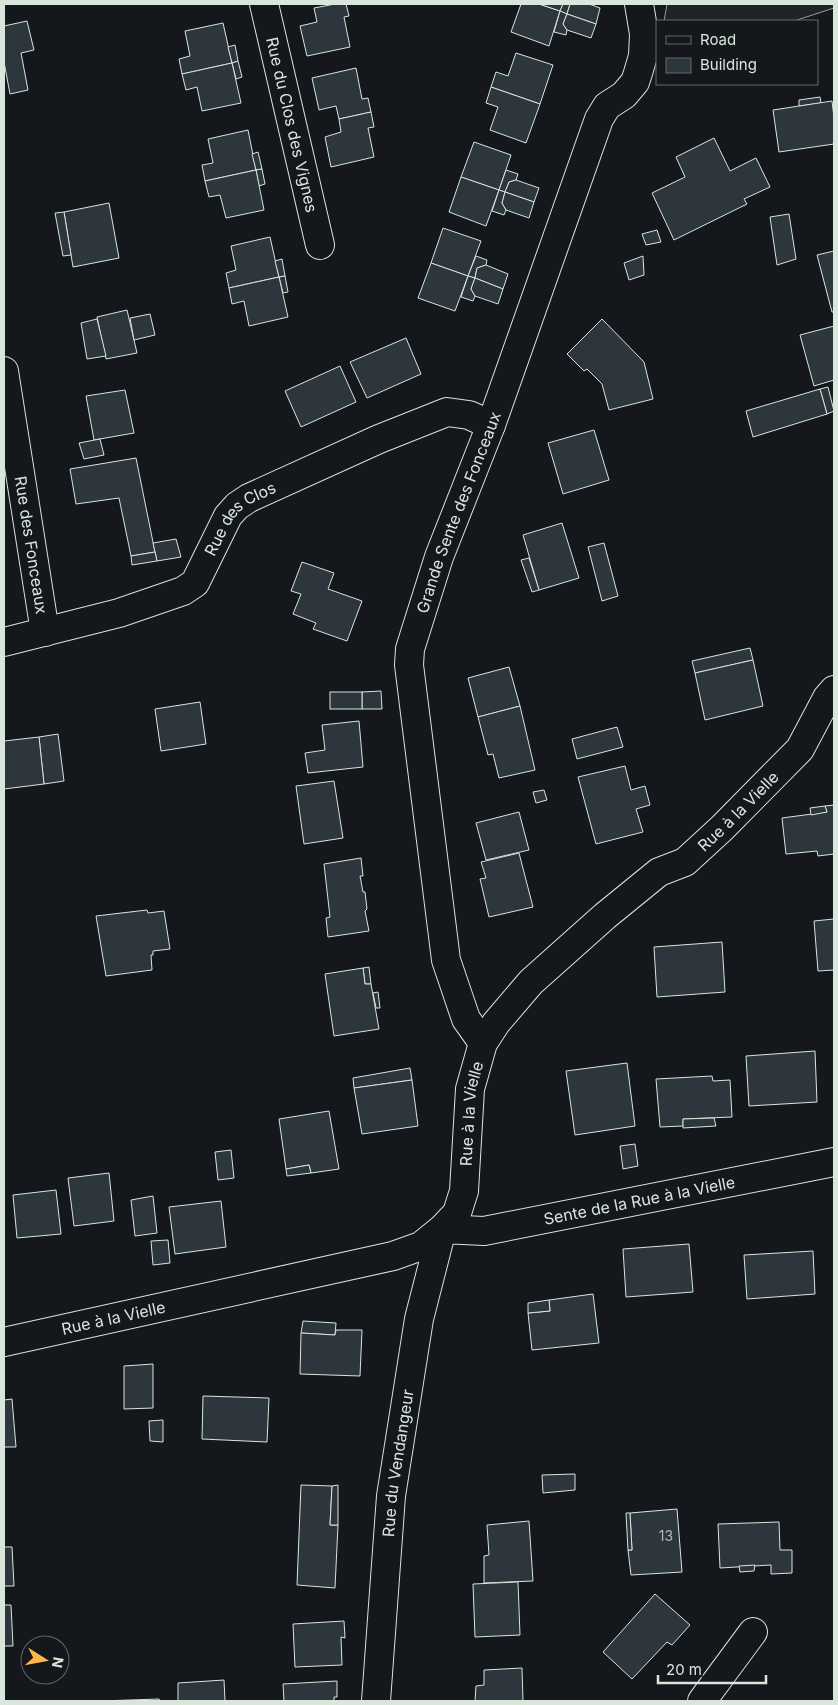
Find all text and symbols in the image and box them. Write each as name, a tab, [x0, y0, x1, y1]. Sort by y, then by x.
legend	[656, 20, 818, 85]
text: Road	[700, 30, 736, 49]
street label: Rue du Clos des Vignes	[262, 35, 322, 214]
text: Building	[700, 55, 757, 74]
street label: Grande Sente des Fonceaux	[412, 409, 505, 616]
street label: Rue des Fonceaux	[11, 474, 52, 616]
street label: Rue des Clos	[200, 477, 279, 559]
street label: Rue à la Vielle	[693, 767, 783, 855]
street label: Rue à la Vielle	[455, 1059, 487, 1167]
street label: Sente de la Rue à la Vielle	[542, 1172, 737, 1229]
street label: Rue à la Vielle	[60, 1297, 167, 1339]
street label: Rue du Vendangeur	[378, 1388, 418, 1538]
house number: 13	[659, 1527, 673, 1544]
north arrow	[20, 1635, 70, 1685]
scale bar	[658, 1652, 766, 1684]
text: N	[49, 1656, 68, 1669]
text: 20 m	[666, 1660, 702, 1679]

